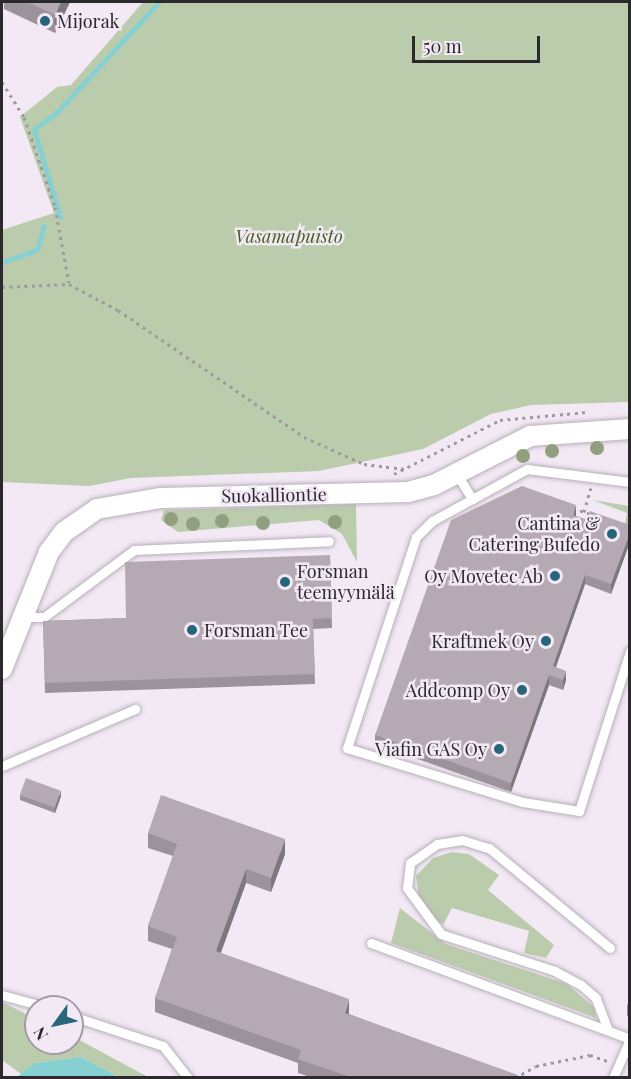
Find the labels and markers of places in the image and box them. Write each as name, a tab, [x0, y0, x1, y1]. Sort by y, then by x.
place label: Mijorak	[57, 10, 119, 32]
marker: Mijorak	[38, 14, 52, 28]
place label: Cantina & Catering Bufedo	[469, 513, 600, 556]
marker: Cantina & Catering Bufedo	[605, 527, 619, 541]
place label: Forsman teemyymälä	[297, 561, 395, 604]
place label: Oy Movetec Ab	[423, 565, 543, 587]
marker: Oy Movetec Ab	[548, 569, 562, 583]
marker: Forsman teemyymälä	[278, 575, 292, 589]
place label: Forsman Tee	[204, 619, 309, 641]
marker: Forsman Tee	[185, 623, 199, 637]
place label: Kraftmek Oy	[431, 630, 534, 652]
marker: Kraftmek Oy	[539, 634, 553, 648]
place label: Addcomp Oy	[406, 679, 510, 701]
marker: Addcomp Oy	[515, 683, 529, 697]
place label: Viafin GAS Oy	[375, 738, 487, 760]
marker: Viafin GAS Oy	[492, 742, 506, 756]

